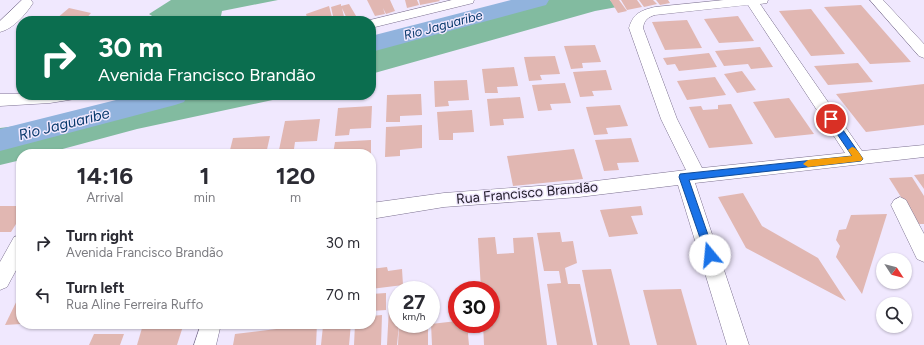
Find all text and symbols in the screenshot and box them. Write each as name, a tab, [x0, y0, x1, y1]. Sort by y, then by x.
water label: Rio Jaguaribe	[402, 7, 484, 43]
text: 30 m	[98, 30, 163, 64]
icon: right	[32, 32, 84, 84]
text: Avenida Francisco Brandão	[98, 64, 316, 86]
pin	[814, 102, 848, 136]
water label: Rio Jaguaribe	[16, 104, 112, 144]
icon: arrive	[820, 108, 842, 130]
text: 14:16	[77, 161, 133, 190]
text: 1	[199, 161, 210, 190]
text: 120	[276, 161, 315, 190]
street label: Rua Francisco Brandão	[455, 178, 599, 208]
text: Arrival	[87, 190, 123, 205]
text: min	[194, 190, 215, 205]
text: m	[290, 190, 301, 205]
text: Turn right	[66, 227, 134, 245]
icon: right	[32, 232, 54, 254]
text: 30 m	[326, 234, 360, 252]
position arrow	[689, 234, 731, 276]
text: Avenida Francisco Brandão	[66, 245, 223, 260]
north arrow	[876, 253, 912, 289]
map controls	[876, 253, 912, 333]
text: Turn left	[66, 279, 124, 297]
speed limit sign: 30	[448, 281, 500, 333]
icon: left	[32, 284, 54, 306]
text: 70 m	[326, 286, 360, 304]
text: 27	[403, 290, 425, 314]
text: Rua Aline Ferreira Ruffo	[66, 297, 203, 312]
button: search	[876, 297, 912, 333]
text: km/h	[403, 310, 425, 323]

